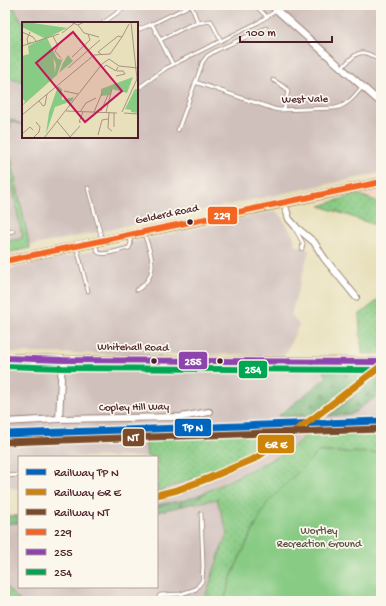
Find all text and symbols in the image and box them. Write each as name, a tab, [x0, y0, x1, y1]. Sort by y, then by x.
scale bar	[240, 18, 332, 44]
inset map	[22, 22, 138, 138]
text: 100 m	[245, 27, 276, 41]
street label: West Vale	[282, 94, 329, 106]
street label: Gelderd Road	[134, 202, 201, 228]
line badge: 229	[207, 206, 238, 225]
text: 229	[214, 211, 231, 223]
unlabelled marker	[185, 217, 195, 227]
street label: Whitehall Road	[97, 341, 170, 355]
line badge: 255	[178, 351, 208, 370]
unlabelled marker	[149, 356, 159, 366]
unlabelled marker	[215, 356, 225, 366]
text: 255	[185, 357, 202, 369]
line badge: 254	[238, 360, 268, 379]
text: 254	[245, 365, 262, 377]
street label: Copley Hill Way	[99, 401, 170, 415]
line badge: TP N	[174, 418, 212, 437]
text: TP N	[182, 423, 203, 435]
line badge: NT	[122, 428, 145, 447]
text: NT	[127, 433, 139, 445]
line badge: GR E	[257, 434, 295, 454]
text: GR E	[265, 440, 288, 452]
legend	[18, 456, 158, 588]
text: Railway TP N	[54, 467, 119, 481]
text: Railway GR E	[54, 487, 122, 501]
text: Railway NT	[54, 507, 111, 521]
park label: Wortley Recreation Ground	[277, 526, 363, 551]
text: 229	[54, 527, 72, 541]
text: 255	[54, 547, 73, 561]
text: 254	[54, 567, 72, 581]

